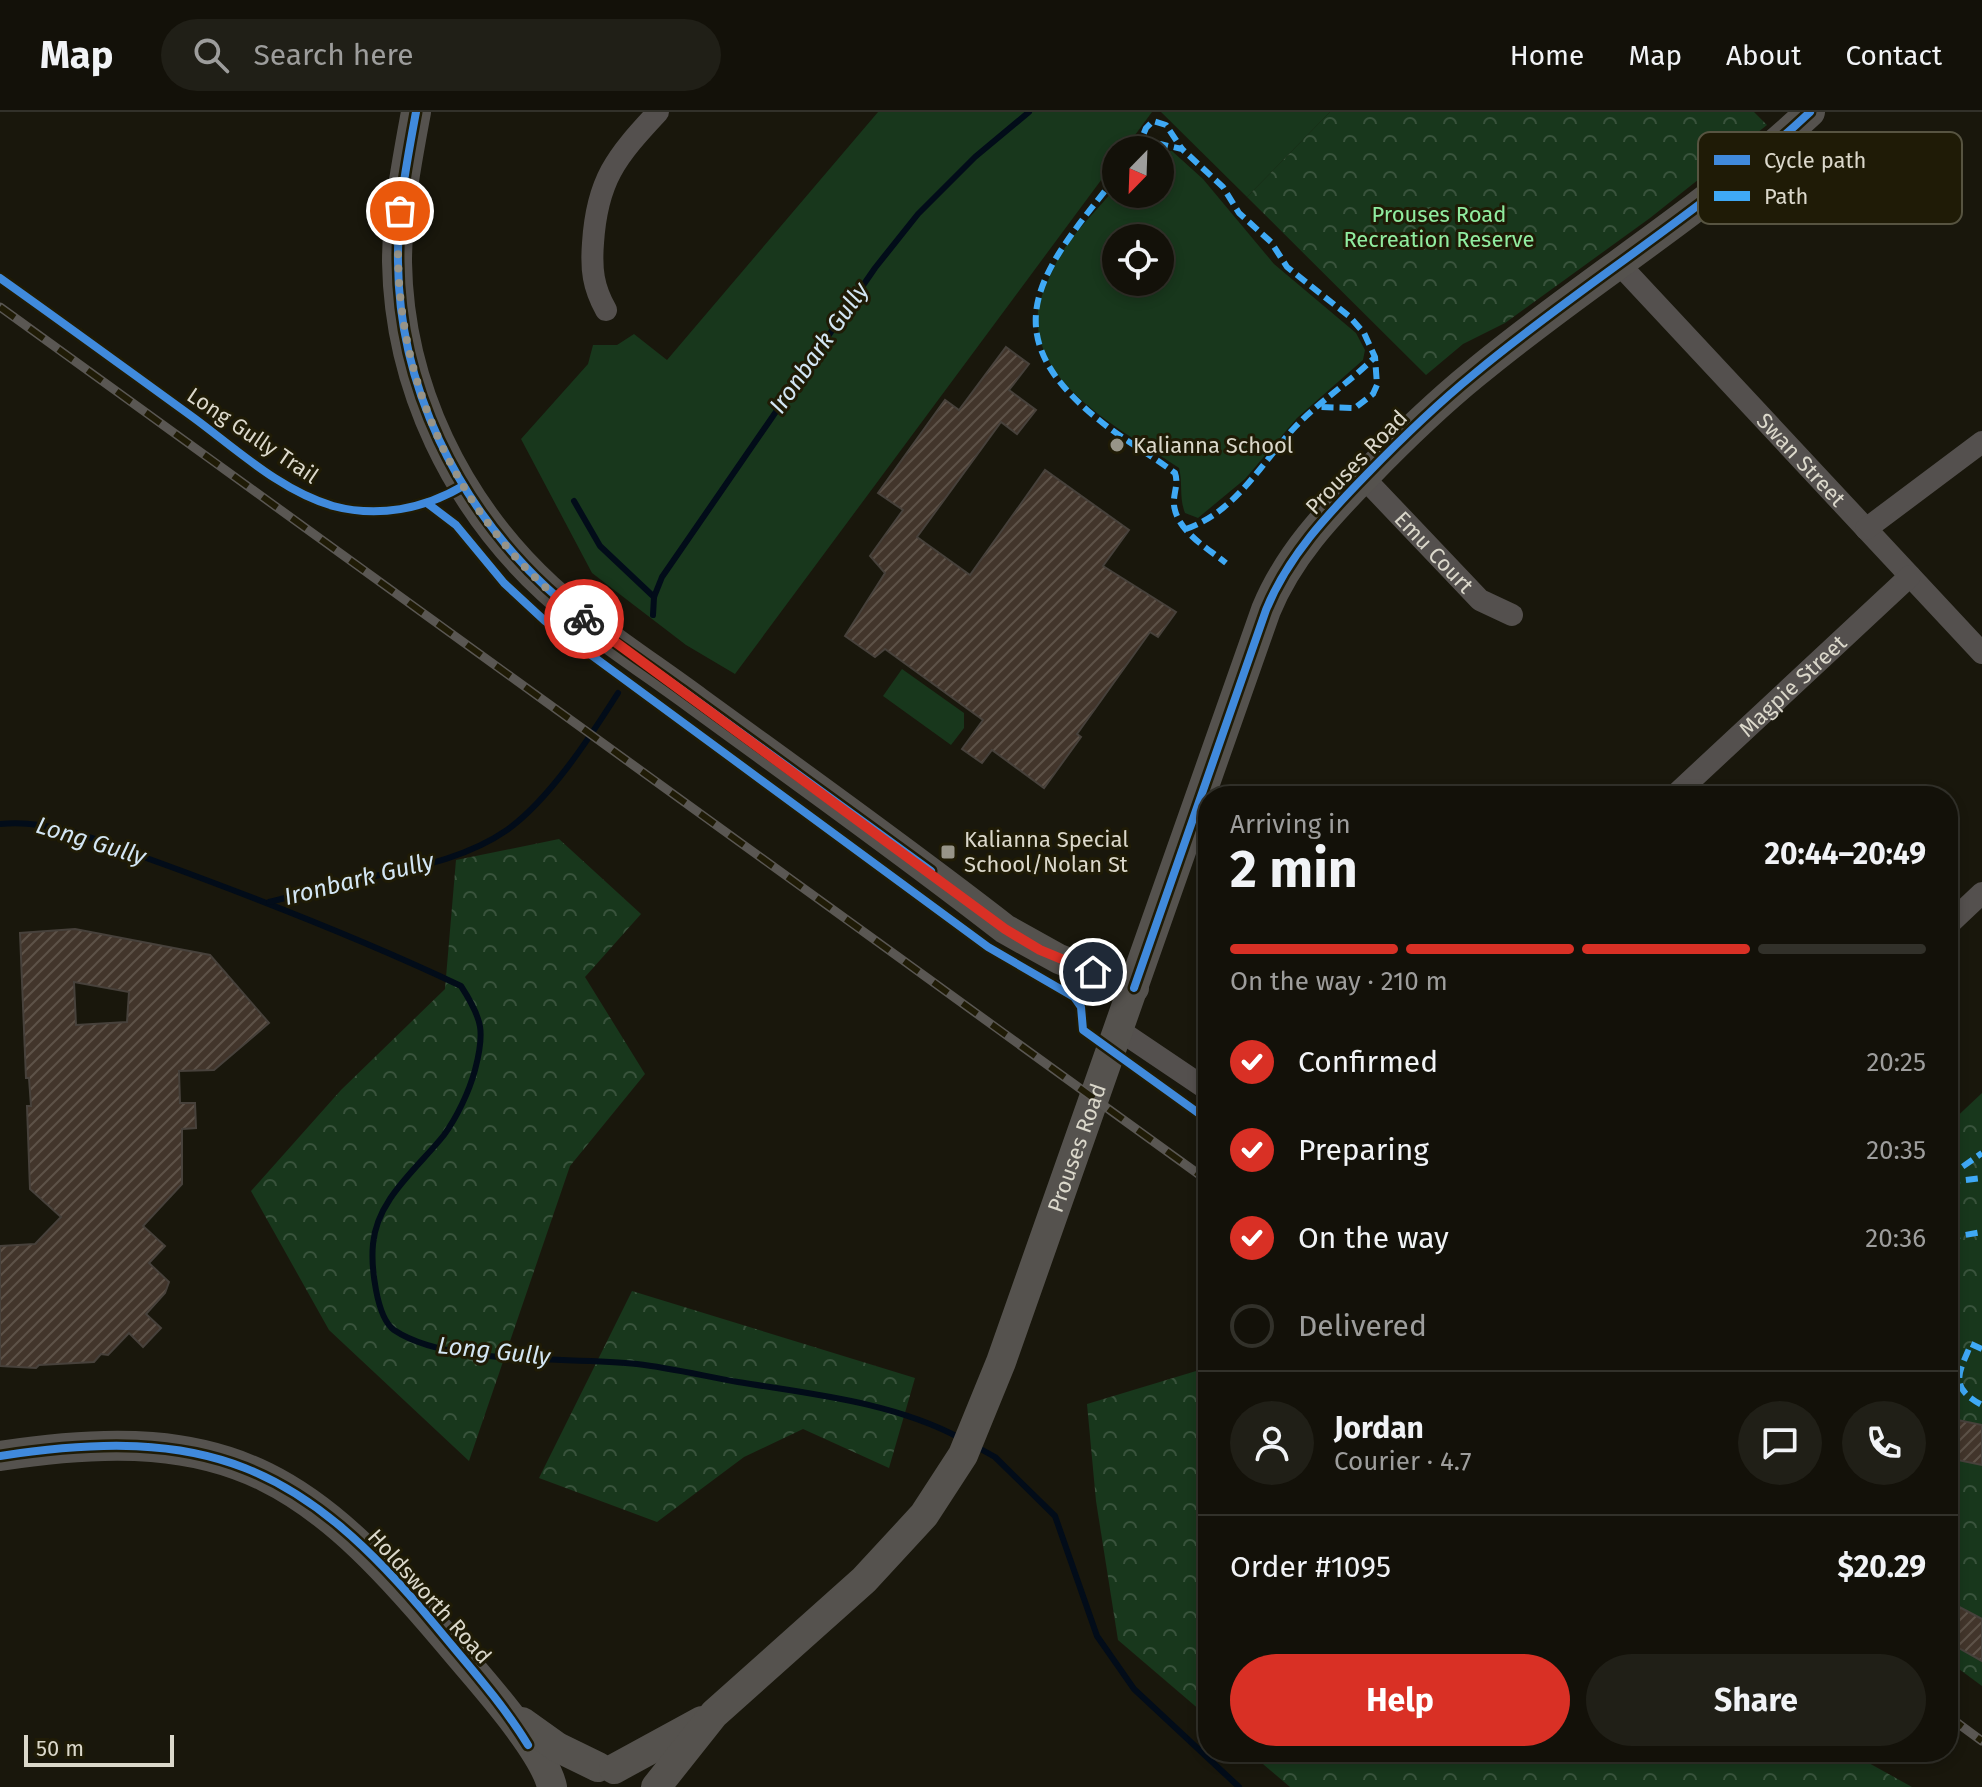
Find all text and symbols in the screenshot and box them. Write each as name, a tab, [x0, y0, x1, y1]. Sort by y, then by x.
search box	[161, 19, 721, 91]
text: Map	[40, 32, 113, 78]
icon: search	[189, 33, 233, 77]
text: Search here	[253, 37, 414, 73]
text: Home	[1510, 39, 1584, 72]
text: Map	[1628, 39, 1682, 72]
text: About	[1726, 39, 1801, 72]
text: Contact	[1845, 39, 1942, 72]
legend	[1698, 132, 1962, 224]
north arrow	[1102, 136, 1174, 208]
map controls	[1102, 136, 1174, 296]
text: Cycle path	[1764, 147, 1866, 174]
pin	[366, 177, 434, 245]
text: Path	[1764, 183, 1808, 210]
icon: bag	[378, 189, 422, 233]
park label: Prouses Road Recreation Reserve	[1343, 201, 1535, 253]
button: locate	[1102, 224, 1174, 296]
water label: Ironbark Gully	[764, 276, 875, 419]
street label: Long Gully Trail	[182, 382, 323, 489]
street label: Prouses Road	[1300, 404, 1413, 520]
street label: Swan Street	[1751, 407, 1851, 512]
place label: Kalianna School	[1133, 432, 1293, 459]
marker: Kalianna School	[1108, 436, 1126, 454]
street label: Emu Court	[1389, 506, 1479, 599]
courier	[544, 579, 624, 659]
icon: bike	[562, 597, 606, 641]
street label: Magpie Street	[1733, 629, 1852, 743]
text: Arriving in	[1230, 809, 1351, 840]
water label: Long Gully	[33, 811, 150, 871]
place label: Kalianna Special School/Nolan St	[964, 826, 1129, 878]
text: 20:44–20:49	[1765, 836, 1926, 872]
text: 2 min	[1230, 838, 1358, 901]
marker: Kalianna Special School/Nolan St	[939, 843, 957, 861]
water label: Ironbark Gully	[281, 847, 438, 911]
pin	[1059, 938, 1127, 1006]
icon: home	[1071, 950, 1115, 994]
text: On the way · 210 m	[1230, 966, 1448, 997]
icon: check	[1230, 1040, 1274, 1084]
text: Confirmed	[1298, 1044, 1438, 1080]
text: 20:25	[1866, 1047, 1926, 1078]
street label: Prouses Road	[1042, 1080, 1112, 1216]
icon: check	[1230, 1128, 1274, 1172]
text: Preparing	[1298, 1132, 1429, 1168]
text: 20:35	[1866, 1135, 1926, 1166]
icon: check	[1230, 1216, 1274, 1260]
text: On the way	[1298, 1220, 1449, 1256]
text: 20:36	[1865, 1223, 1926, 1254]
text: Delivered	[1298, 1308, 1427, 1344]
water label: Long Gully	[436, 1331, 553, 1371]
button: person	[1230, 1401, 1314, 1485]
button: chat	[1738, 1401, 1822, 1485]
button: phone	[1842, 1401, 1926, 1485]
text: Jordan	[1334, 1410, 1424, 1446]
text: Courier · 4.7	[1334, 1446, 1472, 1477]
street label: Holdsworth Road	[362, 1523, 497, 1669]
text: Order #1095	[1230, 1549, 1391, 1585]
text: $20.29	[1838, 1549, 1926, 1585]
button: Help	[1230, 1654, 1570, 1746]
button: Share	[1586, 1654, 1926, 1746]
scale bar	[24, 1731, 174, 1767]
text: 50 m	[36, 1735, 84, 1762]

